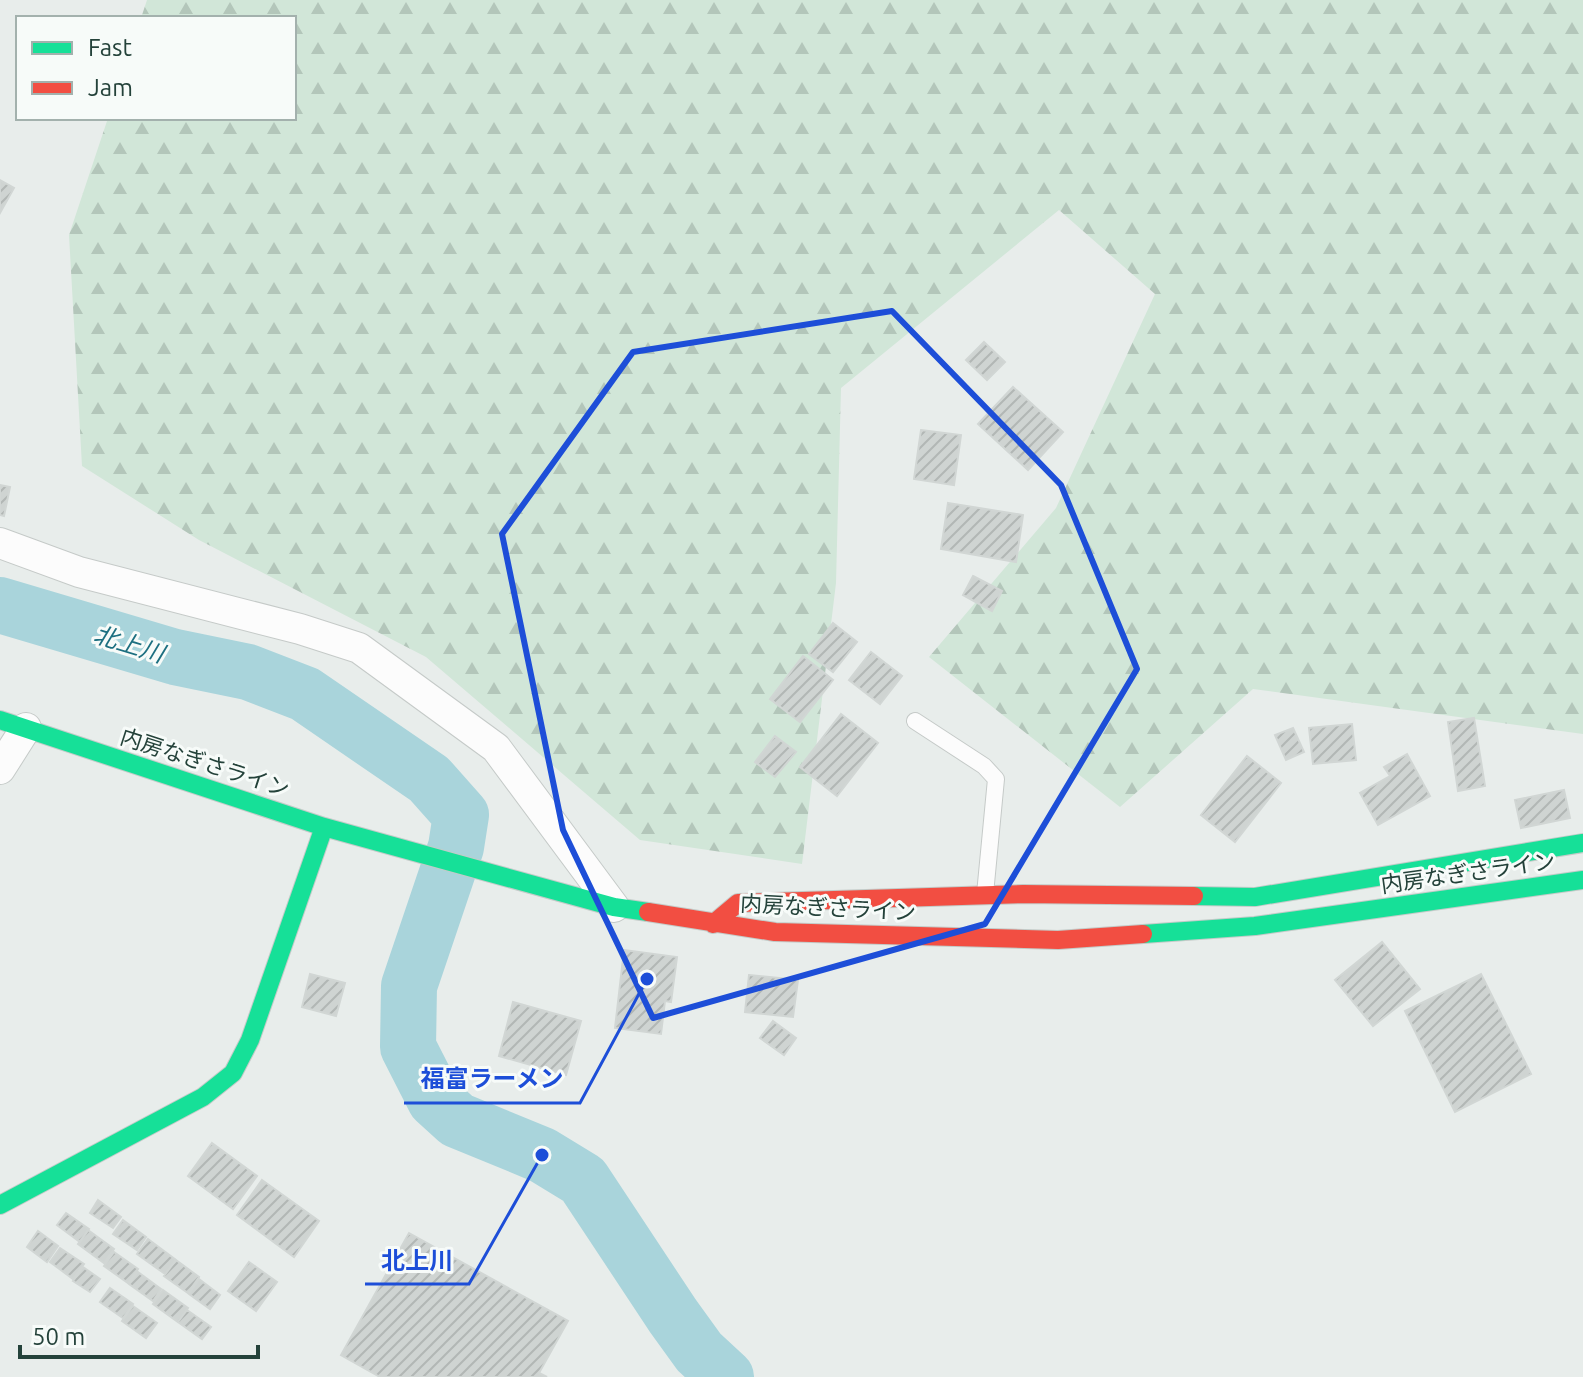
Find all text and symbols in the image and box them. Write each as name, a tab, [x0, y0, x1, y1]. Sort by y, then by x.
legend	[16, 16, 296, 120]
text: Fast	[88, 34, 132, 61]
text: Jam	[88, 74, 133, 101]
water label: 北上川	[91, 621, 170, 668]
street label: 内房なぎさライン	[117, 723, 293, 801]
street label: 内房なぎさライン	[1379, 847, 1557, 897]
street label: 内房なぎさライン	[739, 890, 917, 924]
callout: 福富ラーメン	[404, 1055, 580, 1103]
text: 福富ラーメン	[420, 1065, 564, 1092]
callout: 北上川	[365, 1236, 469, 1284]
text: 北上川	[381, 1247, 453, 1274]
scale bar	[20, 1309, 258, 1359]
text: 50 m	[32, 1323, 85, 1350]

